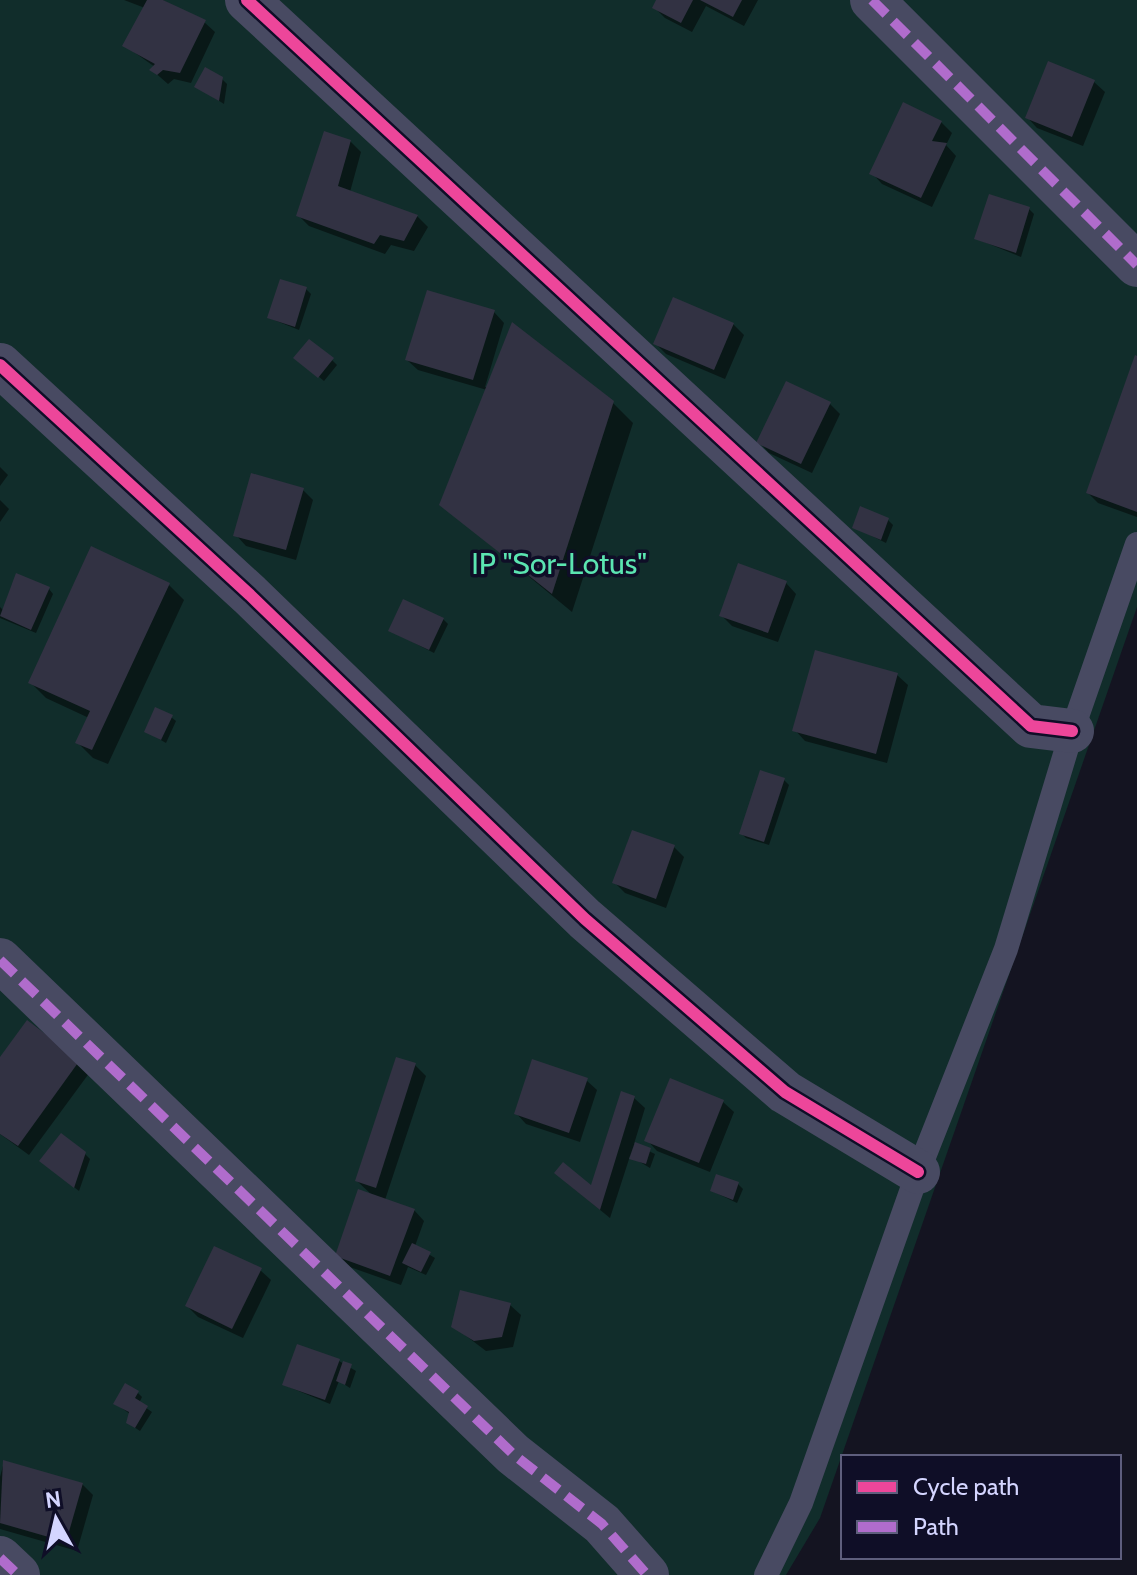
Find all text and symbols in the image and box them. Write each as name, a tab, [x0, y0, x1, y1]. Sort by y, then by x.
park label: IP "Sor-Lotus"	[471, 545, 647, 582]
legend	[841, 1455, 1121, 1559]
text: Cycle path	[913, 1472, 1019, 1501]
north arrow	[16, 1479, 96, 1559]
text: N	[44, 1485, 63, 1514]
text: Path	[913, 1512, 959, 1541]

